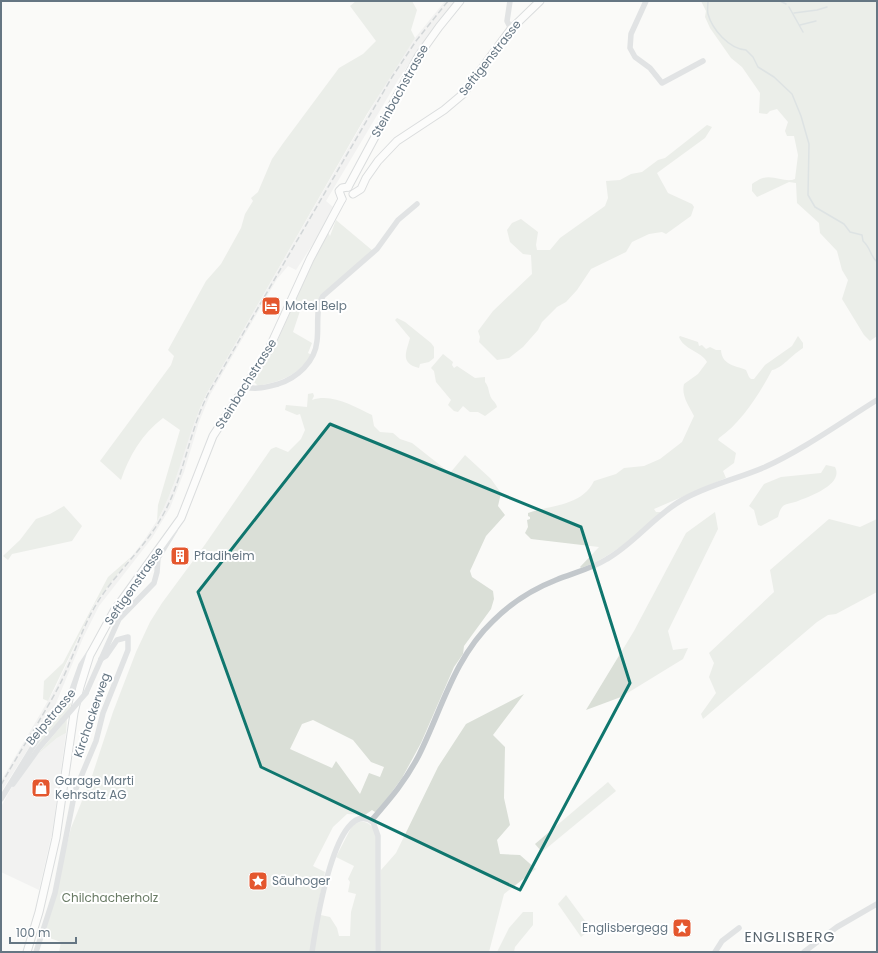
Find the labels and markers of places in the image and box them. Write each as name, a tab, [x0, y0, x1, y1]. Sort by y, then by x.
hotel icon: Motel Belp	[260, 295, 282, 317]
place label: Motel Belp	[285, 297, 347, 314]
building icon: Pfadiheim	[169, 545, 191, 567]
place label: Pfadiheim	[194, 547, 255, 564]
place label: Garage Marti Kehrsatz AG	[55, 772, 134, 803]
shop icon: Garage Marti Kehrsatz AG	[30, 777, 52, 799]
place icon: Säuhoger	[247, 870, 269, 892]
place label: Säuhoger	[272, 872, 331, 889]
place icon: Englisbergegg	[671, 917, 693, 939]
place label: Englisbergegg	[582, 919, 668, 936]

